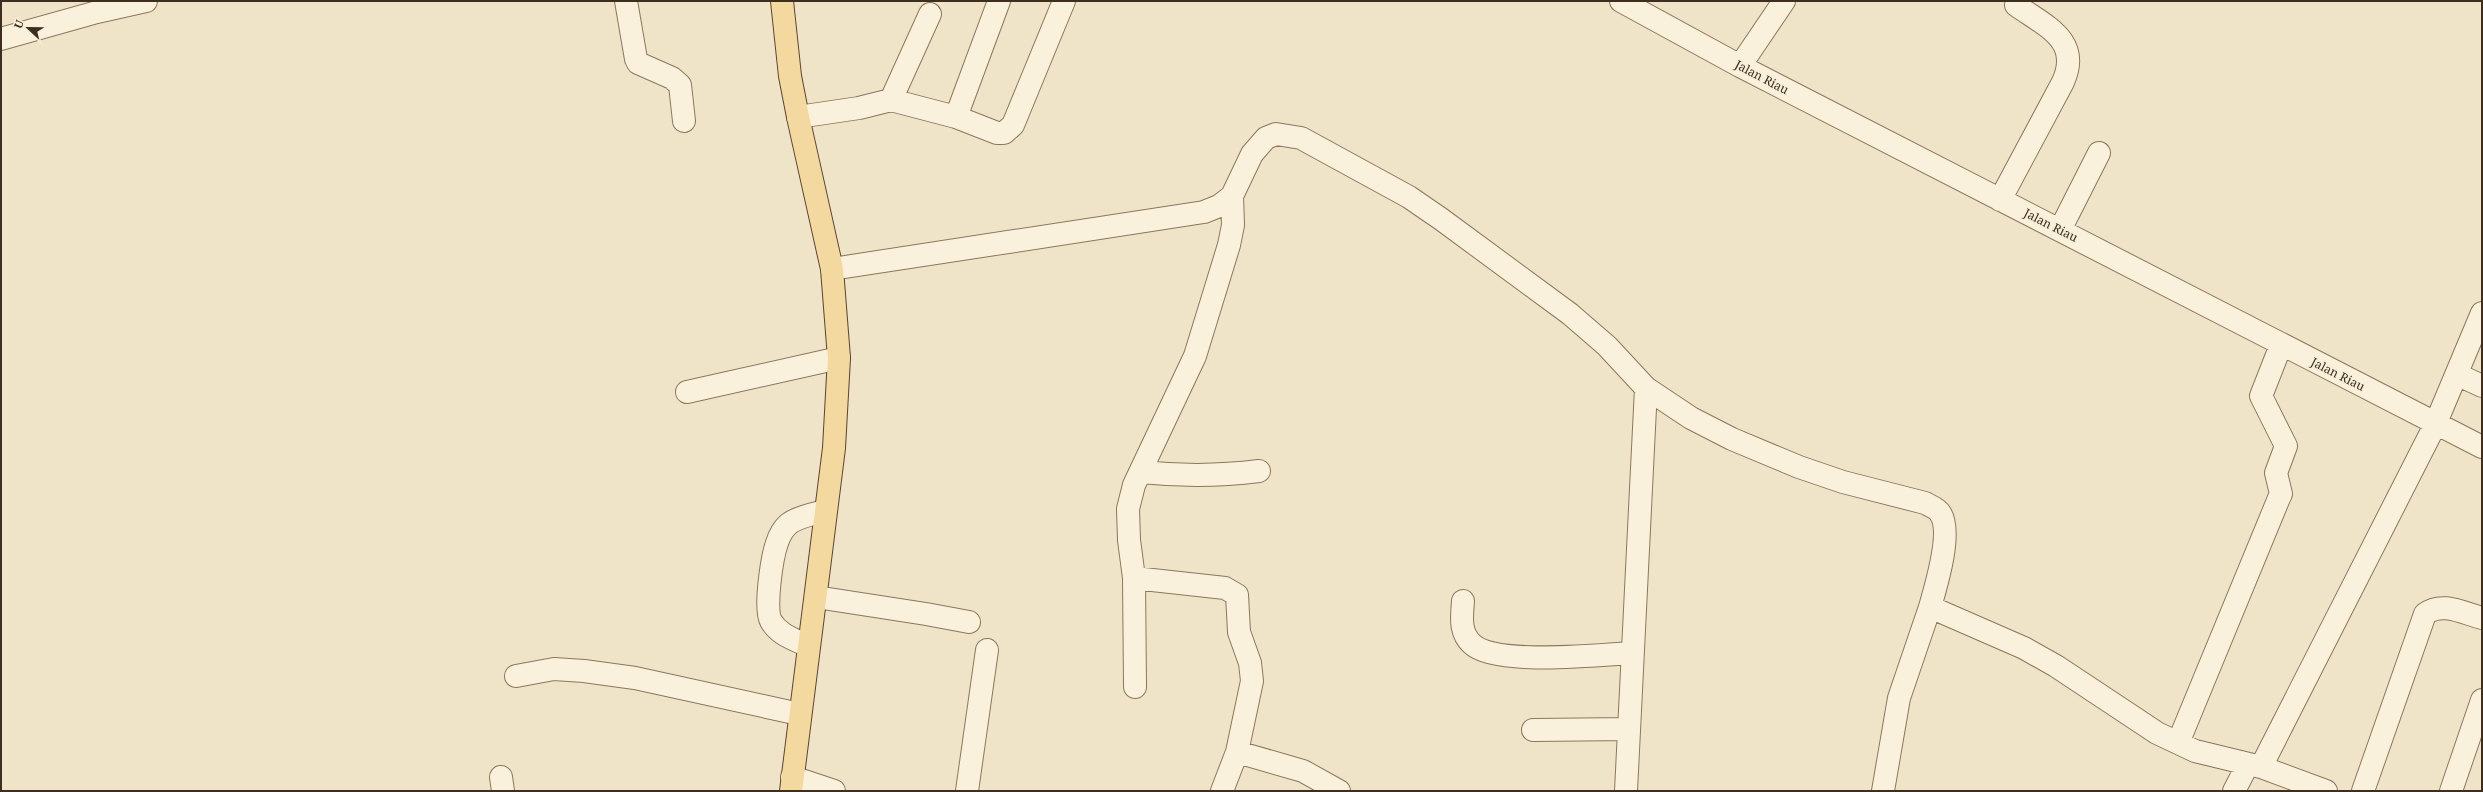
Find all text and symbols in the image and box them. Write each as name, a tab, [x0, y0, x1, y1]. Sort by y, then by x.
north arrow	[8, 8, 48, 48]
text: U	[10, 17, 27, 31]
street label: Jalan Riau	[1731, 55, 1792, 98]
street label: Jalan Riau	[2020, 204, 2081, 246]
street label: Jalan Riau	[2307, 353, 2368, 395]

